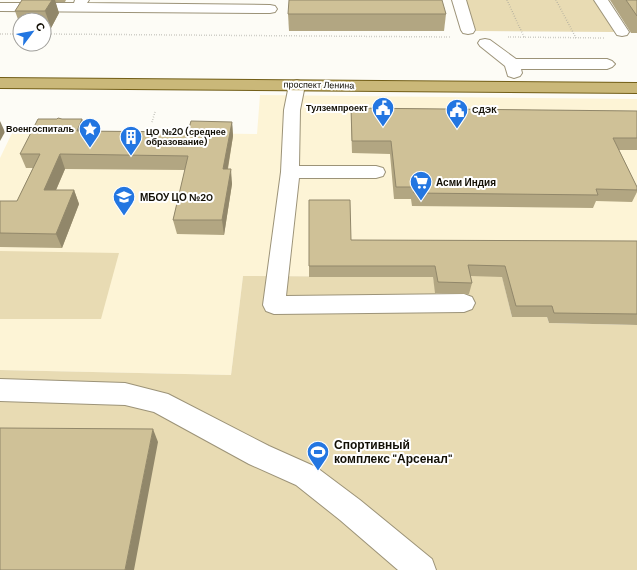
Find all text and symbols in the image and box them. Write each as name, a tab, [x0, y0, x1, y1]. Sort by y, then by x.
north arrow	[12, 12, 52, 52]
text: С	[32, 20, 49, 34]
street label: проспект Ленина	[284, 78, 354, 92]
public building icon: Тулземпроект	[370, 95, 396, 128]
public building icon: СДЭК	[444, 97, 470, 130]
place label: Тулземпроект	[306, 102, 369, 114]
place label: СДЭК	[472, 104, 497, 116]
place icon: Военгоспиталь	[77, 116, 103, 149]
place label: Военгоспиталь	[6, 123, 74, 135]
building icon: ЦО №20 (среднее образование)	[118, 124, 144, 157]
place label: ЦО №20 (среднее образование)	[146, 126, 226, 148]
supermarket icon: Асми Индия	[408, 169, 434, 202]
place label: Асми Индия	[436, 176, 496, 189]
school or university icon: МБОУ ЦО №20	[111, 184, 137, 217]
place label: МБОУ ЦО №20	[140, 191, 213, 204]
place label: Спортивный комплекс "Арсенал"	[334, 437, 452, 467]
sports icon: Спортивный комплекс "Арсенал"	[305, 439, 331, 472]

